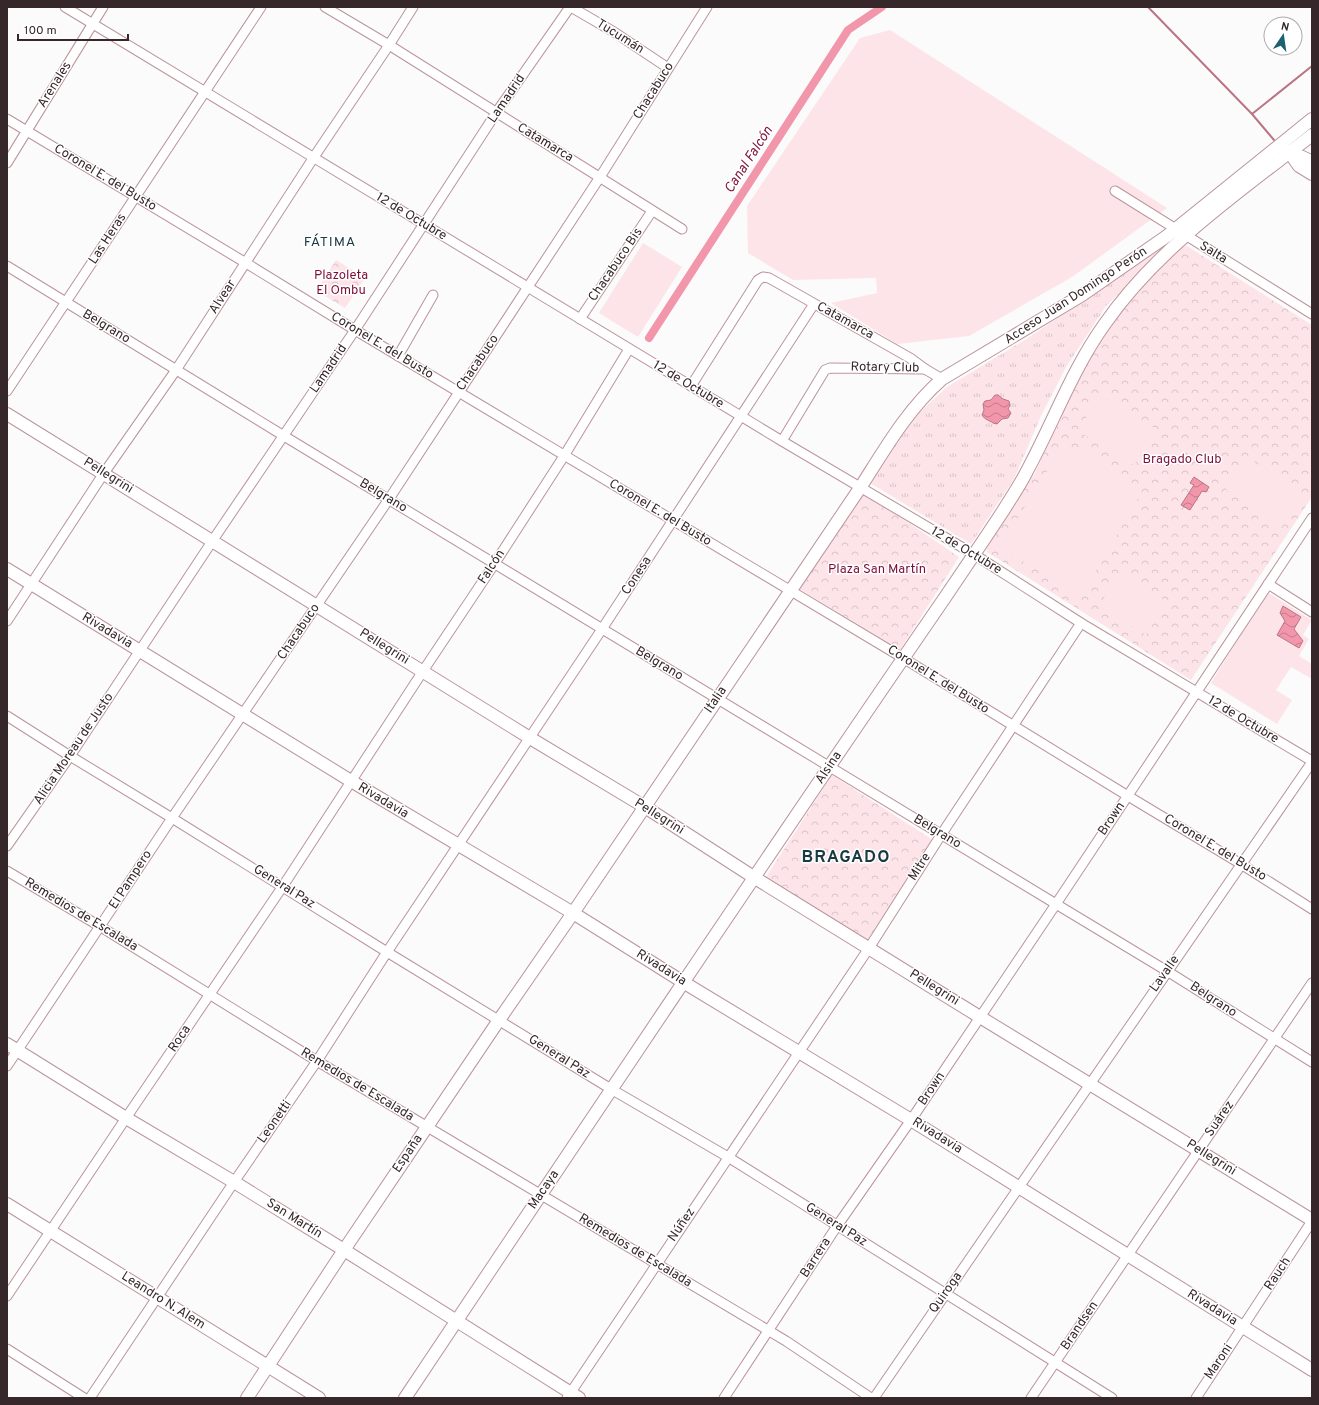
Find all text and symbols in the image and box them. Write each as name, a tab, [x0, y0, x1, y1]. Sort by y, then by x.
scale bar	[18, 16, 128, 42]
street label: Tucumán	[593, 16, 647, 58]
north arrow	[1263, 16, 1303, 56]
text: N	[1280, 20, 1290, 35]
text: 100 m	[24, 23, 57, 39]
street label: Arenales	[35, 59, 75, 111]
street label: Chacabuco	[630, 59, 678, 123]
street label: Lamadrid	[485, 72, 529, 126]
street label: Catamarca	[514, 120, 576, 166]
water label: Canal Falcón	[721, 123, 777, 197]
street label: Coronel E. del Busto	[51, 141, 159, 215]
street label: 12 de Octubre	[373, 190, 449, 244]
street label: Las Heras	[86, 211, 130, 267]
street label: Chacabuco Bis	[585, 225, 647, 305]
district label: FÁTIMA	[304, 233, 356, 251]
street label: Salta	[1196, 238, 1230, 268]
street label: Acceso Juan Domingo Perón	[1002, 244, 1150, 348]
park label: Plazoleta El Ombu	[314, 268, 368, 299]
street label: Alvear	[206, 277, 240, 317]
street label: Catamarca	[814, 299, 876, 343]
street label: Belgrano	[79, 306, 133, 348]
street label: Coronel E. del Busto	[328, 309, 436, 383]
street label: Chacabuco	[453, 332, 503, 394]
street label: Lamadrid	[307, 342, 351, 396]
street label: 12 de Octubre	[650, 358, 726, 412]
street label: Rotary Club	[850, 359, 920, 377]
park label: Bragado Club	[1143, 452, 1221, 468]
street label: Pellegrini	[80, 454, 136, 498]
street label: Belgrano	[356, 475, 410, 517]
street label: Coronel E. del Busto	[606, 476, 714, 550]
street label: 12 de Octubre	[928, 524, 1004, 578]
street label: Falcón	[475, 547, 509, 587]
street label: Conesa	[619, 554, 655, 598]
park label: Plaza San Martín	[828, 562, 926, 578]
street label: Chacabuco	[274, 601, 324, 663]
street label: Rivadavia	[79, 610, 135, 652]
street label: Pellegrini	[356, 625, 412, 669]
street label: Coronel E. del Busto	[884, 642, 992, 718]
street label: Belgrano	[632, 643, 686, 685]
street label: Italia	[701, 684, 731, 716]
street label: Alicia Moreau de Justo	[31, 690, 117, 808]
street label: 12 de Octubre	[1205, 693, 1281, 747]
street label: Alsina	[812, 749, 846, 787]
street label: Rivadavia	[355, 780, 411, 822]
street label: Pellegrini	[631, 795, 687, 839]
street label: Brown	[1095, 799, 1129, 839]
street label: Belgrano	[910, 811, 964, 853]
street label: Coronel E. del Busto	[1161, 811, 1269, 885]
district label: BRAGADO	[802, 847, 890, 869]
street label: El Pampero	[106, 848, 156, 912]
street label: Mitre	[905, 850, 935, 884]
street label: General Paz	[250, 862, 318, 912]
street label: Remedios de Escalada	[21, 875, 141, 955]
street label: Rivadavia	[633, 946, 689, 990]
street label: Lavalle	[1147, 953, 1183, 995]
street label: Pellegrini	[906, 966, 962, 1010]
street label: Belgrano	[1186, 979, 1240, 1021]
street label: Roca	[165, 1023, 195, 1055]
street label: General Paz	[525, 1032, 593, 1082]
street label: Remedios de Escalada	[297, 1045, 417, 1125]
street label: Brown	[915, 1069, 949, 1109]
street label: Leonetti	[254, 1097, 296, 1147]
street label: Suárez	[1202, 1098, 1238, 1140]
street label: Rivadavia	[909, 1114, 965, 1158]
street label: España	[390, 1132, 426, 1176]
street label: Pellegrini	[1183, 1136, 1239, 1180]
street label: Macaya	[525, 1167, 563, 1213]
street label: San Martín	[263, 1196, 325, 1242]
street label: General Paz	[802, 1200, 870, 1250]
street label: Núñez	[665, 1205, 699, 1245]
street label: Remedios de Escalada	[575, 1211, 695, 1291]
street label: Barrera	[797, 1235, 835, 1281]
street label: Rauch	[1261, 1254, 1295, 1294]
street label: Leandro N. Alem	[118, 1269, 208, 1333]
street label: Quiroga	[926, 1269, 966, 1317]
street label: Rivadavia	[1184, 1286, 1240, 1330]
street label: Brandsen	[1058, 1298, 1102, 1354]
street label: Maroni	[1201, 1341, 1237, 1383]

